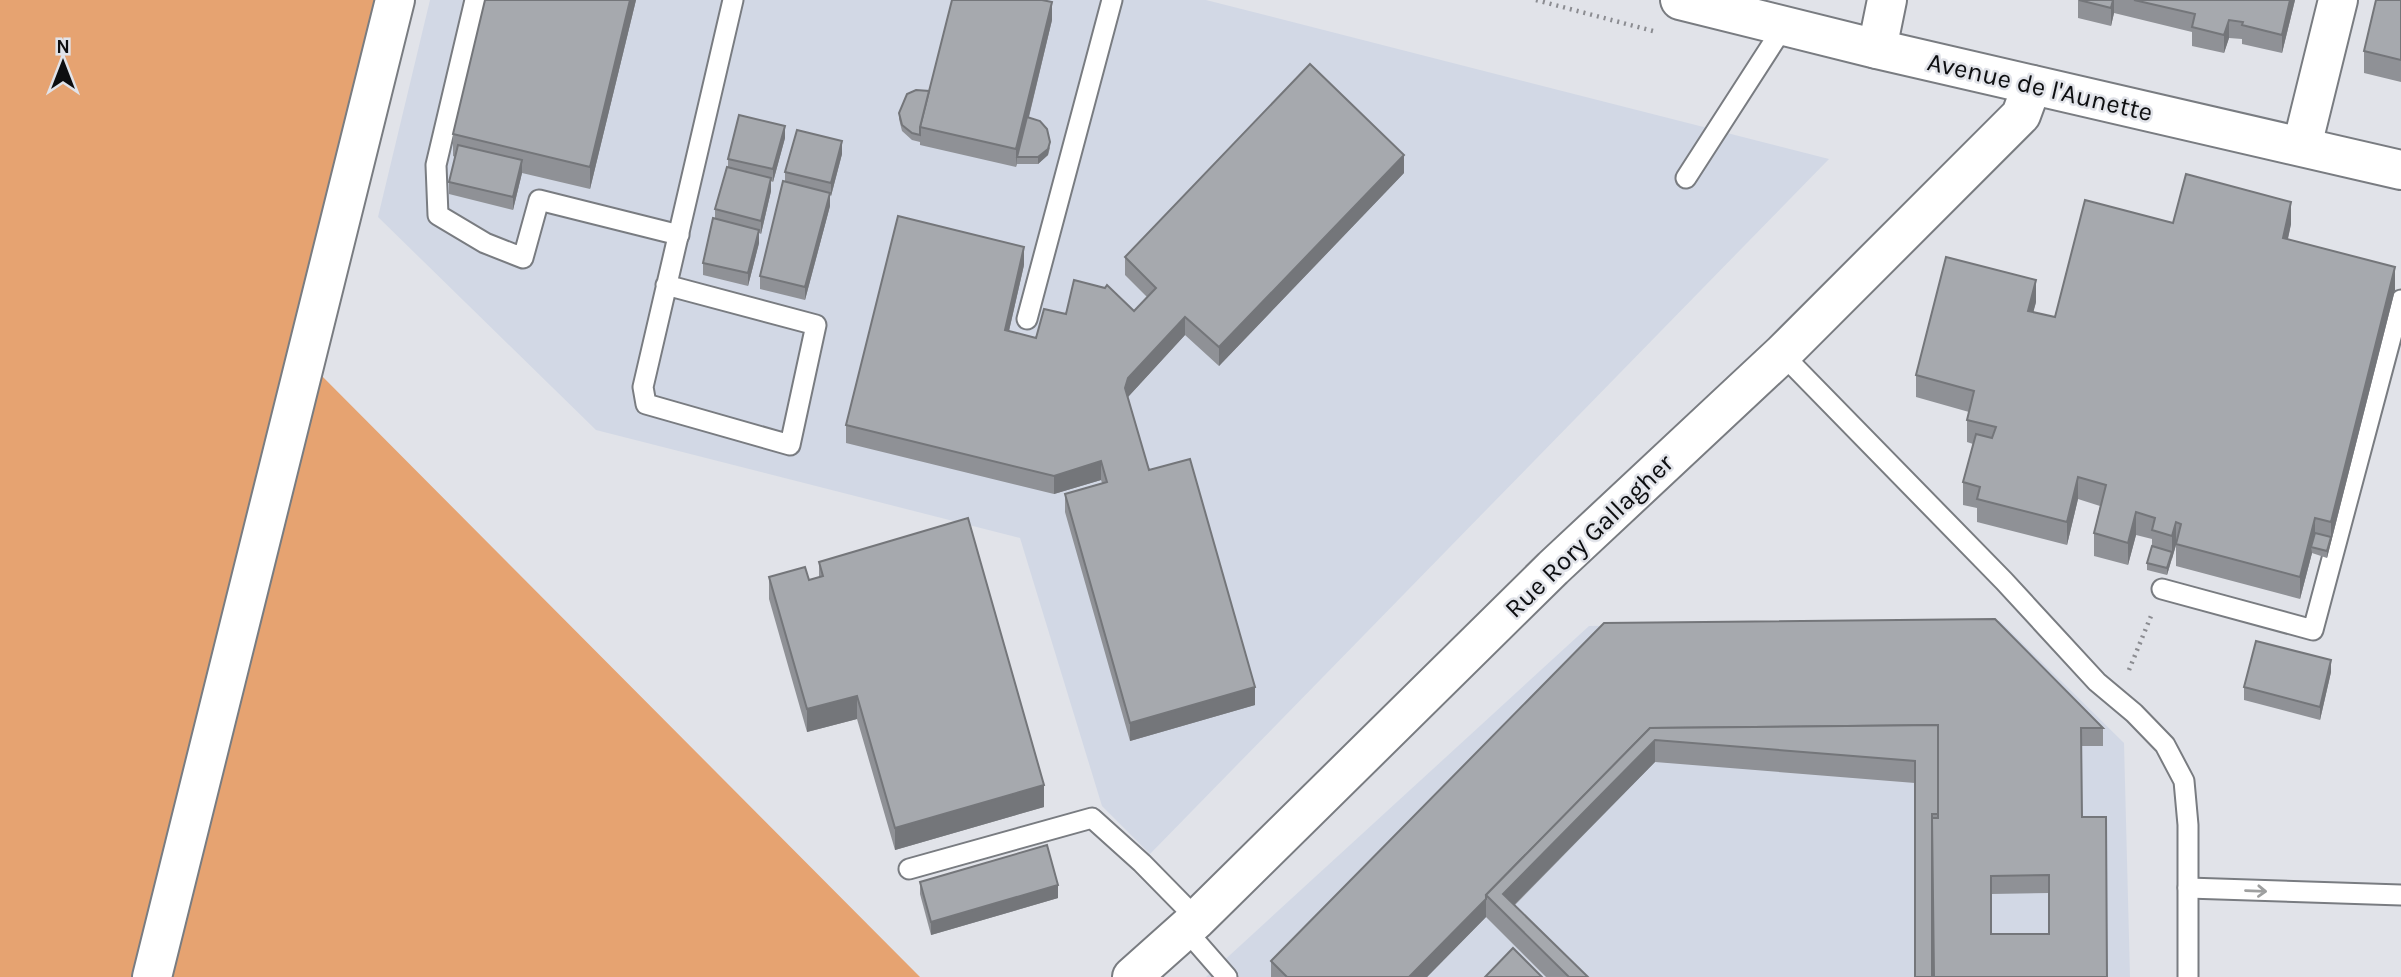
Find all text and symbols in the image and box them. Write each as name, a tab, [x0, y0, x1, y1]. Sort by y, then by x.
north arrow	[28, 28, 98, 98]
text: N	[56, 36, 70, 58]
street label: Avenue de l'Aunette	[1924, 46, 2156, 128]
street label: Rue Rory Gallagher	[1498, 447, 1680, 624]
one-way arrow	[2244, 884, 2267, 897]

